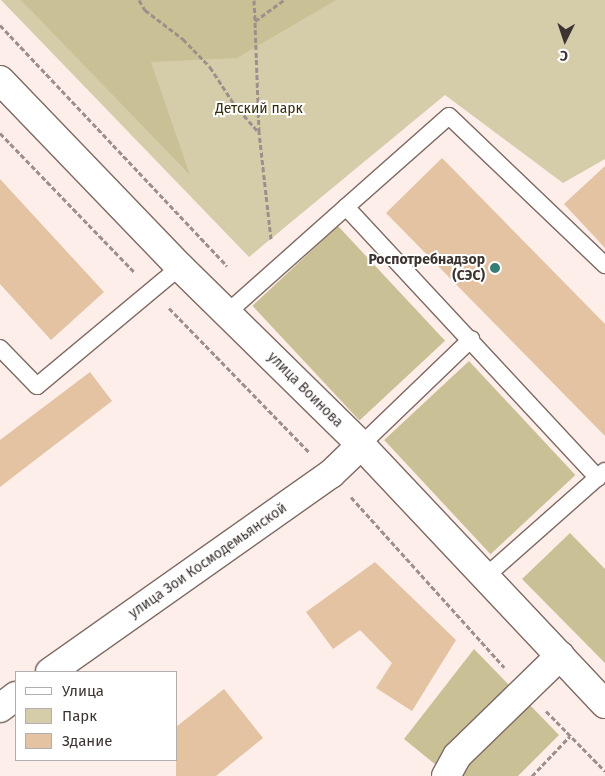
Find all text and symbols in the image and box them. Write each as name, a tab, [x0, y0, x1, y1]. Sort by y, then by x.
north arrow	[540, 15, 590, 65]
text: С	[559, 47, 569, 64]
park label: Детский парк	[215, 101, 303, 117]
place label: Роспотребнадзор (СЭС)	[368, 252, 485, 284]
marker: Роспотребнадзор (СЭС)	[489, 262, 501, 274]
street label: улица Воинова	[264, 349, 346, 431]
street label: улица Зои Космодемьянской	[126, 500, 290, 622]
legend	[15, 671, 178, 761]
text: Улица	[62, 682, 104, 700]
text: Парк	[62, 707, 97, 725]
text: Здание	[62, 732, 112, 750]

